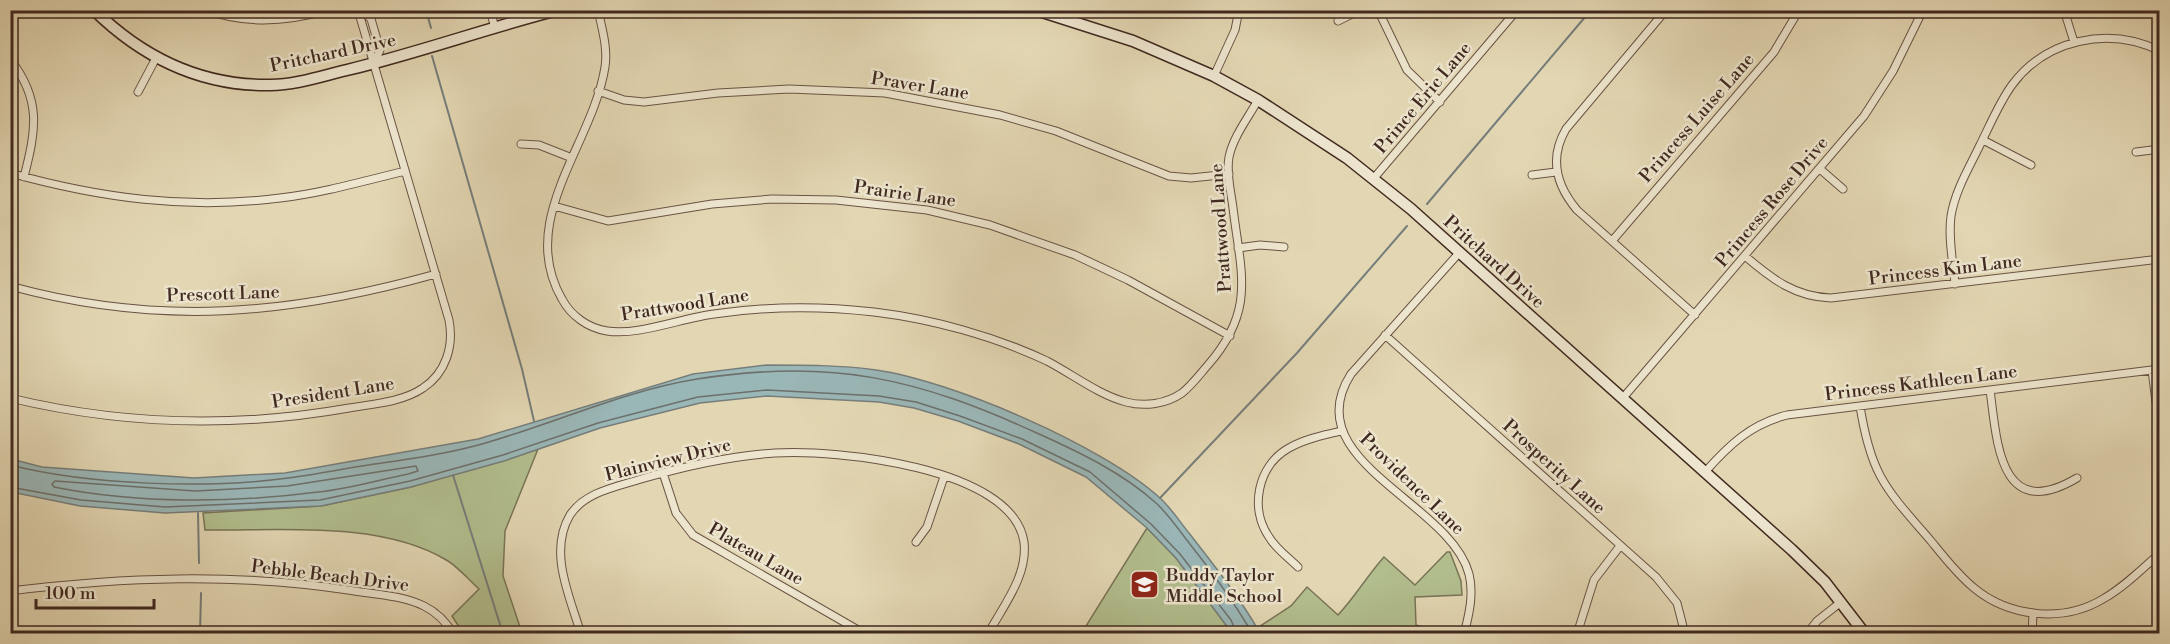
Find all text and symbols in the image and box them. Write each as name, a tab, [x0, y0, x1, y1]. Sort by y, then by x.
street label: Pritchard Drive	[268, 28, 398, 78]
street label: Prince Eric Lane	[1369, 37, 1477, 159]
street label: Princess Luise Lane	[1634, 48, 1760, 188]
street label: Praver Lane	[869, 67, 971, 105]
street label: Princess Rose Drive	[1711, 132, 1833, 272]
street label: Prattwood Lane	[1205, 163, 1237, 293]
street label: Prairie Lane	[853, 175, 957, 213]
street label: Pritchard Drive	[1439, 210, 1549, 314]
street label: Princess Kim Lane	[1867, 249, 2023, 291]
street label: Prescott Lane	[166, 281, 280, 307]
street label: Prattwood Lane	[619, 284, 751, 326]
street label: Princess Kathleen Lane	[1823, 360, 2019, 406]
street label: President Lane	[270, 372, 396, 414]
street label: Prosperity Lane	[1498, 415, 1610, 519]
street label: Providence Lane	[1355, 428, 1469, 540]
street label: Plainview Drive	[603, 433, 733, 487]
street label: Plateau Lane	[704, 518, 808, 590]
street label: Pebble Beach Drive	[250, 555, 410, 597]
place label: Buddy Taylor Middle School	[1165, 564, 1283, 608]
school or university icon: Buddy Taylor Middle School	[1129, 569, 1161, 601]
scale bar	[36, 572, 154, 610]
text: 100 m	[45, 582, 96, 605]

